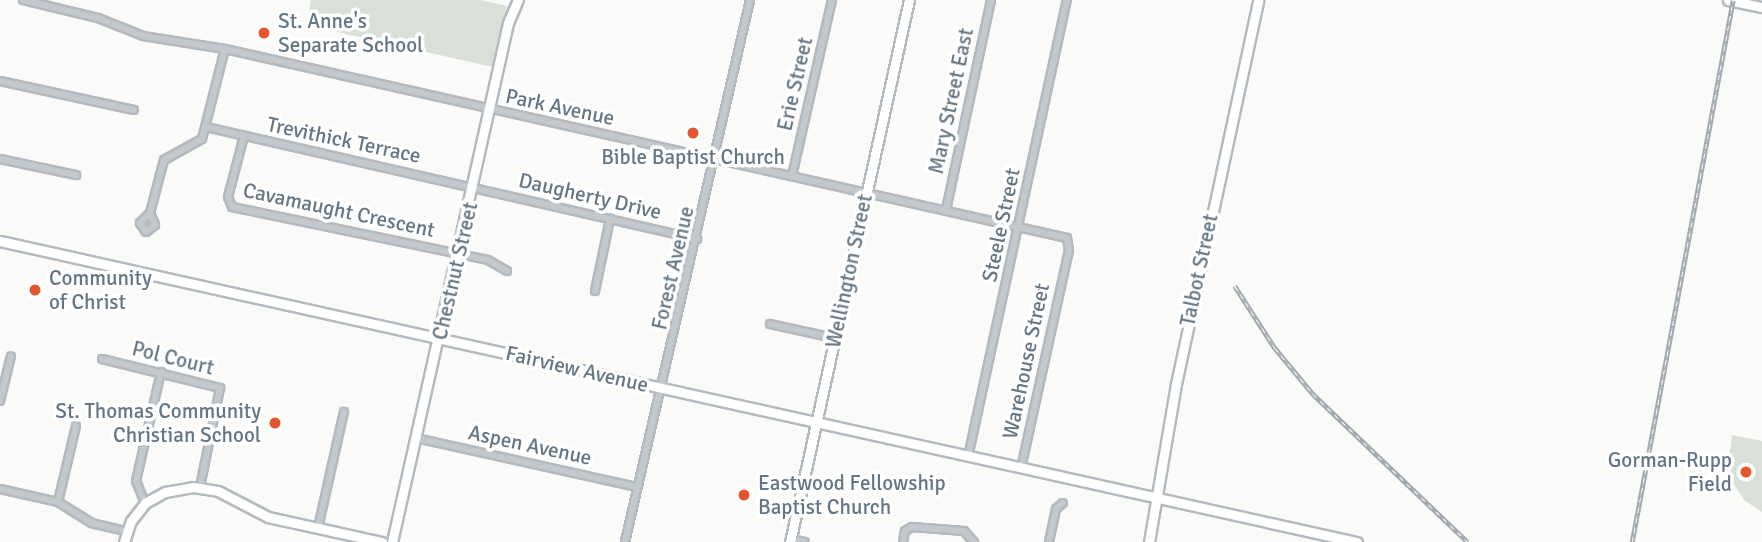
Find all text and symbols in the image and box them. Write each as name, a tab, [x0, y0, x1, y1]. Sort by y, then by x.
place label: St. Anne's Separate School	[278, 8, 423, 58]
marker: St. Anne's Separate School	[256, 25, 272, 41]
street label: Mary Street East	[923, 26, 979, 176]
street label: Erie Street	[772, 35, 818, 133]
street label: Park Avenue	[503, 83, 617, 131]
street label: Trevithick Terrace	[265, 111, 423, 169]
marker: Bible Baptist Church	[685, 125, 701, 141]
place label: Bible Baptist Church	[601, 144, 785, 170]
street label: Steele Street	[977, 166, 1025, 284]
street label: Daugherty Drive	[516, 167, 664, 225]
street label: Cavamaught Crescent	[241, 177, 437, 243]
street label: Wellington Street	[820, 192, 878, 350]
street label: Chestnut Street	[427, 200, 483, 342]
street label: Forest Avenue	[647, 204, 699, 332]
street label: Talbot Street	[1175, 212, 1223, 328]
place label: Community of Christ	[49, 265, 152, 315]
street label: Warehouse Street	[997, 281, 1055, 441]
marker: Community of Christ	[27, 282, 43, 298]
street label: Pol Court	[129, 336, 217, 380]
street label: Fairview Avenue	[503, 340, 651, 398]
place label: St. Thomas Community Christian School	[55, 398, 261, 448]
marker: St. Thomas Community Christian School	[267, 415, 283, 431]
street label: Aspen Avenue	[466, 420, 594, 470]
place label: Gorman-Rupp Field	[1608, 447, 1732, 497]
marker: Gorman-Rupp Field	[1738, 464, 1754, 480]
place label: Eastwood Fellowship Baptist Church	[758, 470, 946, 520]
marker: Eastwood Fellowship Baptist Church	[736, 487, 752, 503]

